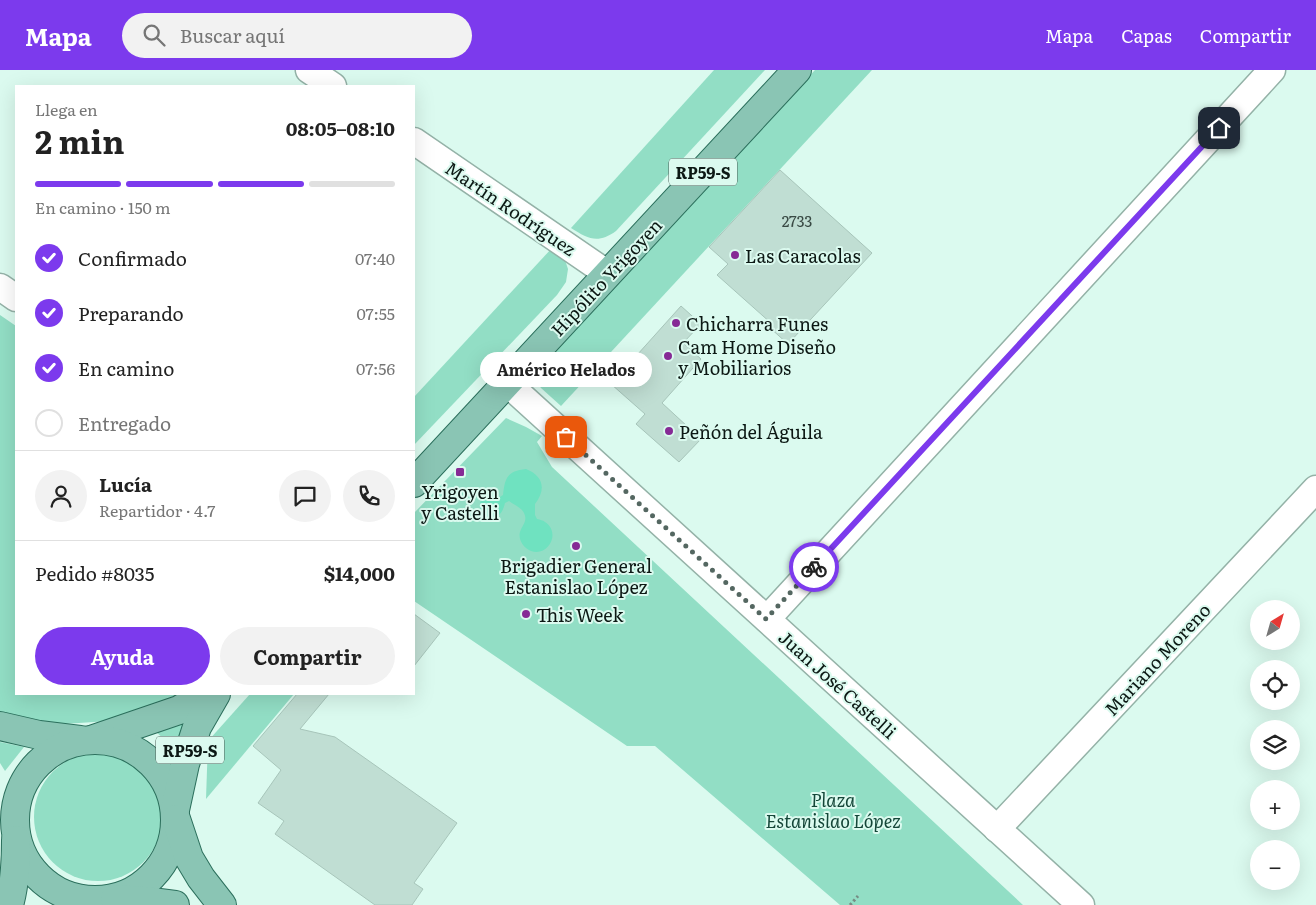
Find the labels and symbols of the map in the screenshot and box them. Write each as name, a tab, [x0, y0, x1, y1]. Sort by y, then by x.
pin	[1198, 107, 1240, 149]
street label: Martín Rodríguez	[440, 154, 582, 262]
road number: RP59-S	[669, 158, 737, 185]
house number: 2733	[782, 209, 812, 232]
street label: Hipólito Yrigoyen	[544, 212, 668, 342]
place label: Las Caracolas	[745, 242, 861, 269]
marker: Las Caracolas	[729, 249, 741, 261]
place label: Chicharra Funes	[686, 310, 828, 337]
marker: Chicharra Funes	[670, 317, 682, 329]
place label: Cam Home Diseño y Mobiliarios	[678, 333, 836, 381]
marker: Cam Home Diseño y Mobiliarios	[662, 350, 674, 362]
callout: Américo Helados	[480, 352, 652, 387]
pin	[545, 416, 587, 458]
place label: Peñón del Águila	[679, 418, 823, 445]
marker: Peñón del Águila	[663, 425, 675, 437]
marker: Yrigoyen y Castelli	[454, 466, 466, 478]
place label: Yrigoyen y Castelli	[421, 478, 499, 526]
marker: Brigadier General Estanislao López	[570, 540, 582, 552]
courier	[789, 542, 839, 592]
place label: Brigadier General Estanislao López	[500, 552, 652, 600]
street label: Mariano Moreno	[1098, 597, 1216, 721]
north arrow	[1250, 600, 1300, 650]
place label: This Week	[536, 601, 624, 628]
marker: This Week	[520, 608, 532, 620]
street label: Juan José Castelli	[773, 624, 903, 744]
road number: RP59-S	[156, 736, 224, 764]
park label: Plaza Estanislao López	[765, 786, 901, 834]

